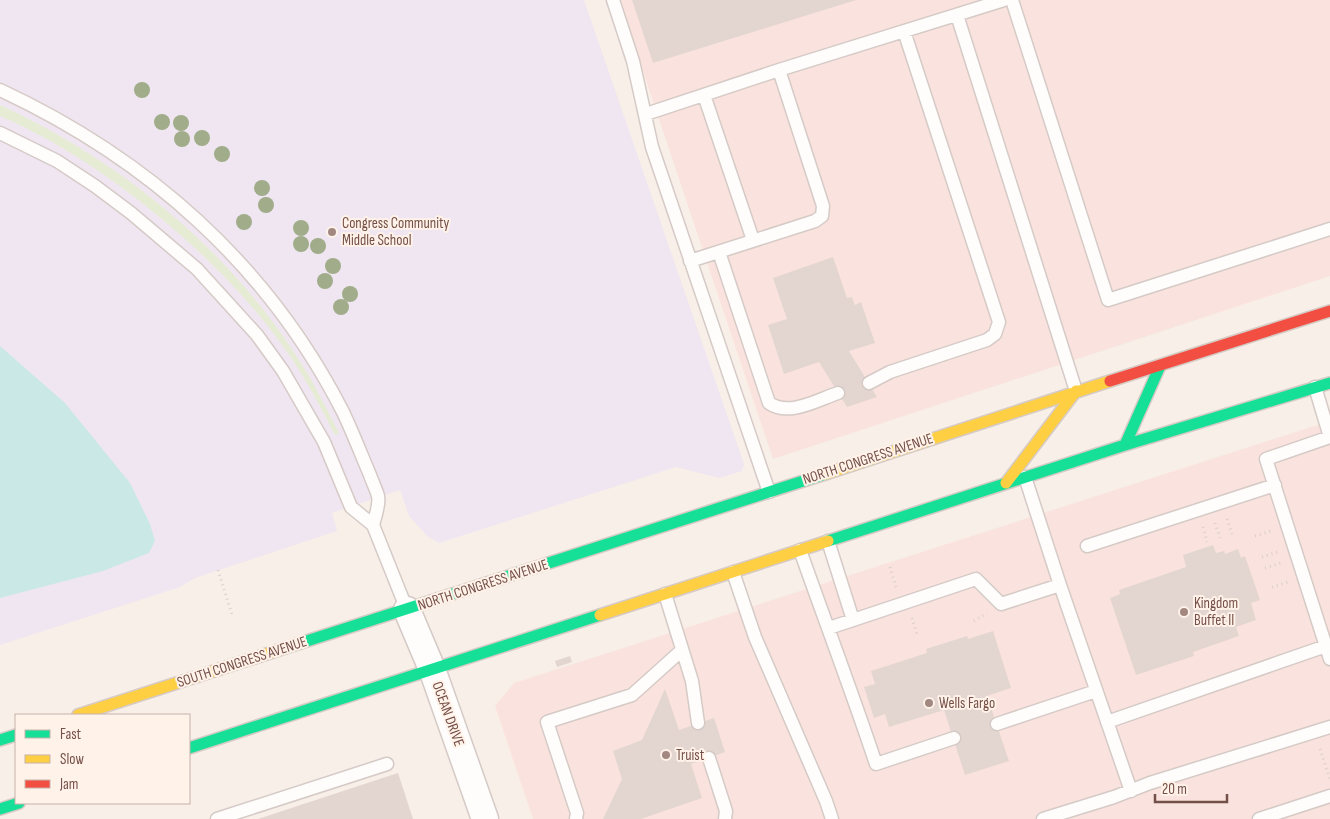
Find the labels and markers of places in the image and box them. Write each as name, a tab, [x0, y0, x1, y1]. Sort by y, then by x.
place label: Congress Community Middle School	[342, 214, 450, 250]
marker: Congress Community Middle School	[326, 226, 338, 238]
place label: Kingdom Buffet II	[1194, 594, 1238, 630]
marker: Kingdom Buffet II	[1178, 606, 1190, 618]
place label: Wells Fargo	[939, 694, 995, 713]
marker: Wells Fargo	[923, 697, 935, 709]
place label: Truist	[676, 746, 705, 765]
marker: Truist	[660, 749, 672, 761]

